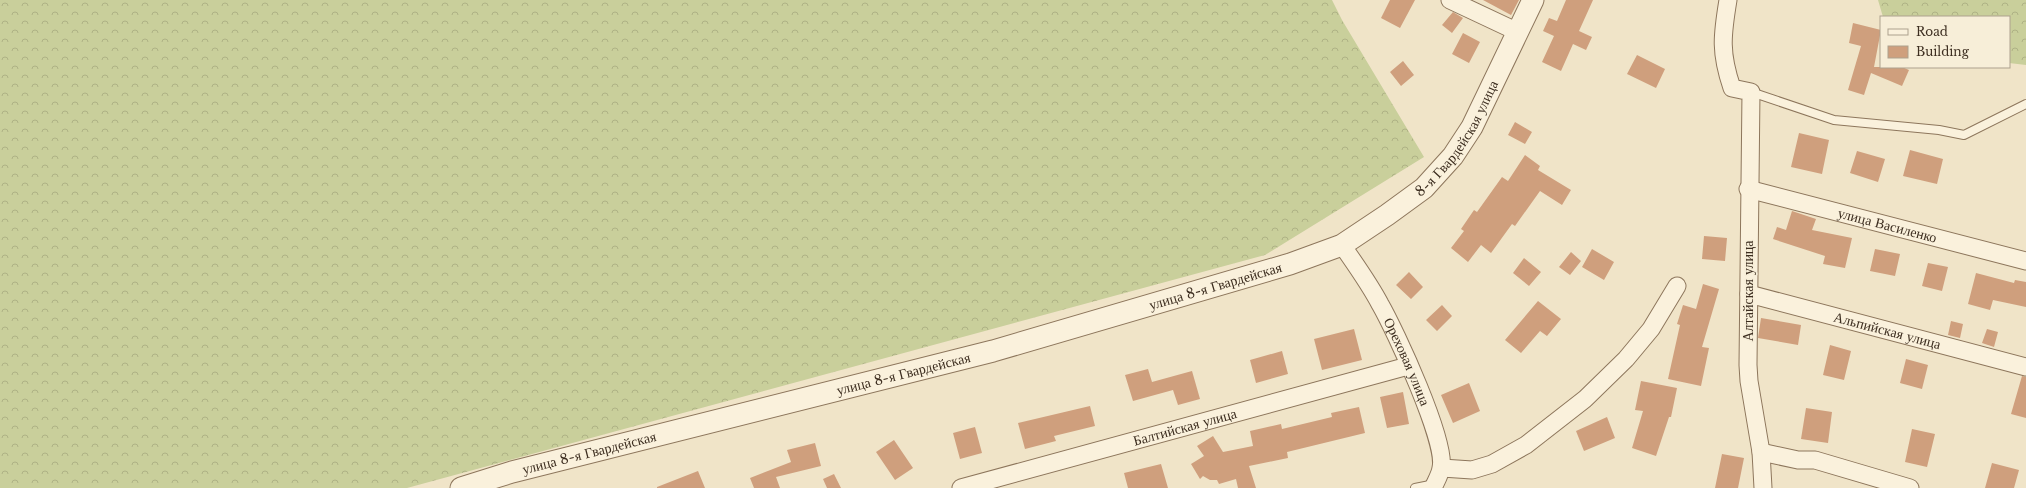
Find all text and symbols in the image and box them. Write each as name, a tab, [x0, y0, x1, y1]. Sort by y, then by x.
legend	[1880, 16, 2010, 68]
text: Road	[1916, 24, 1948, 39]
text: Building	[1916, 44, 1970, 59]
street label: 8-я Гвардейская улица	[1412, 77, 1502, 201]
street label: улица Василенко	[1836, 204, 1939, 247]
street label: Алтайская улица	[1739, 240, 1757, 342]
street label: улица 8-я Гвардейская	[1147, 258, 1284, 314]
street label: Альпийская улица	[1832, 308, 1944, 353]
street label: Ореховая улица	[1380, 314, 1435, 409]
street label: улица 8-я Гвардейская	[835, 348, 973, 399]
street label: Балтийская улица	[1131, 404, 1239, 450]
street label: улица 8-я Гвардейская	[520, 427, 659, 478]

